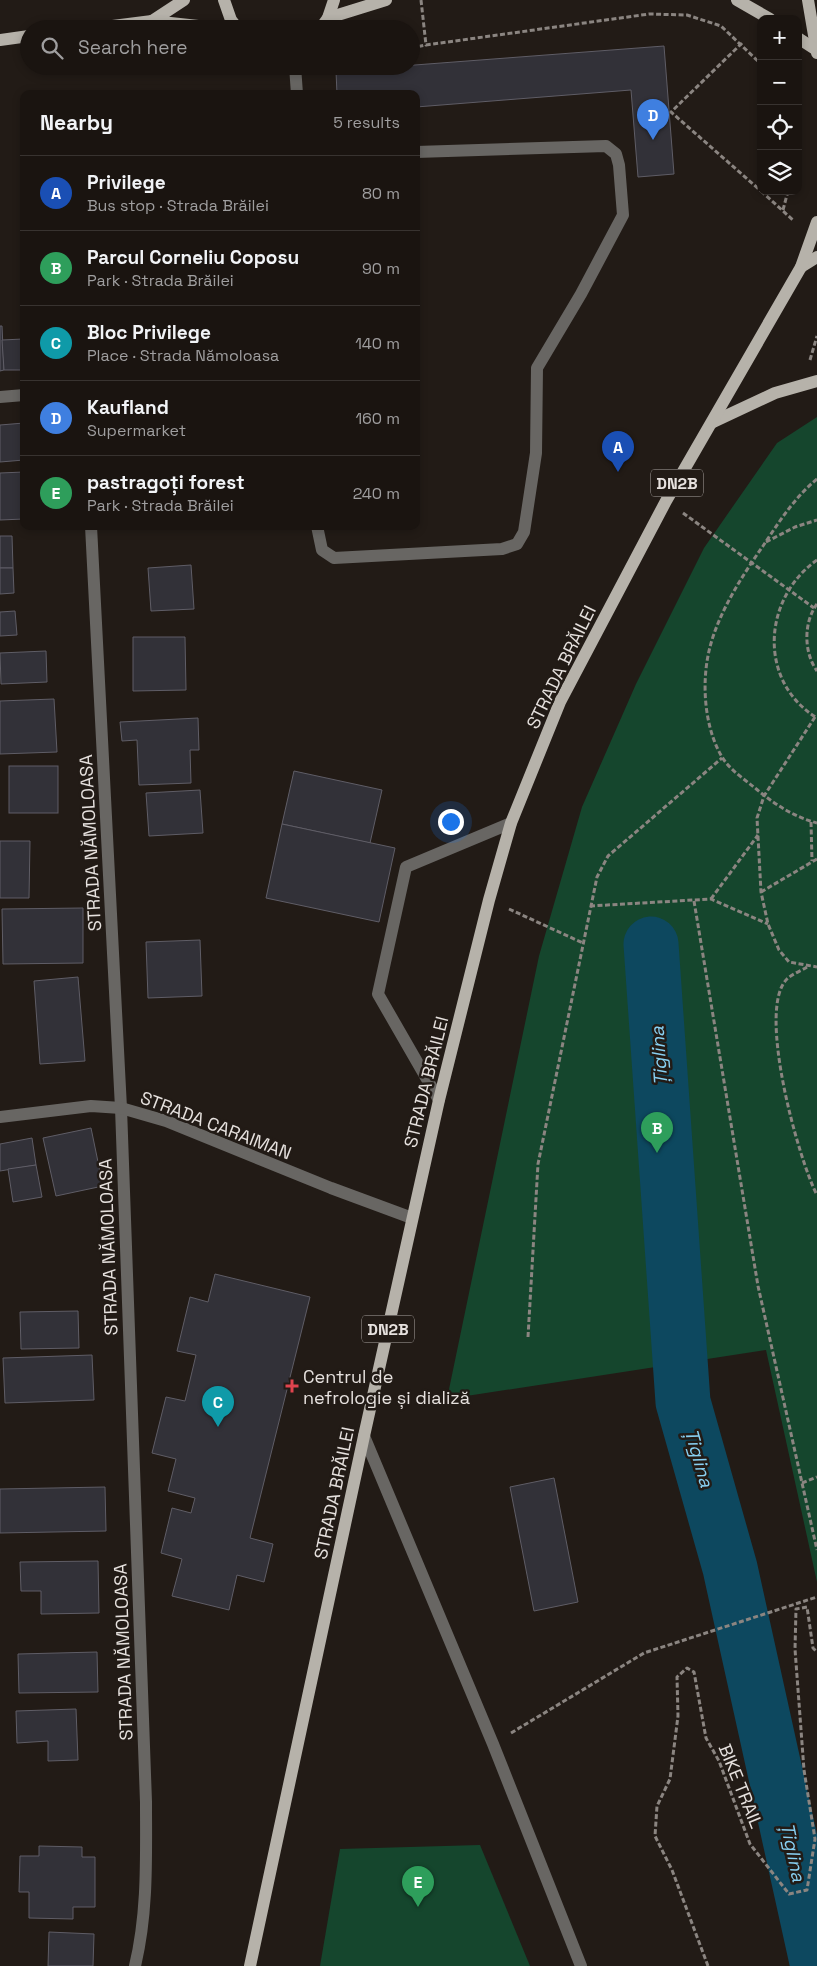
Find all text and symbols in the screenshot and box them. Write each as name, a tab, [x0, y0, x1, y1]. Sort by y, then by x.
map controls	[757, 15, 802, 195]
button: +	[757, 15, 802, 60]
search box	[20, 20, 420, 75]
icon: search	[38, 34, 66, 62]
text: Search here	[78, 35, 188, 60]
button: −	[757, 60, 802, 105]
pin: D	[637, 99, 669, 140]
button: locate	[757, 105, 802, 150]
text: Nearby	[40, 109, 113, 136]
text: 5 results	[333, 112, 400, 133]
button: layers	[757, 150, 802, 195]
text: Privilege	[87, 170, 166, 195]
text: A	[51, 183, 61, 204]
text: 80 m	[362, 183, 400, 204]
text: Bus stop · Strada Brăilei	[87, 195, 269, 216]
text: Parcul Corneliu Coposu	[87, 245, 299, 270]
text: B	[51, 258, 61, 279]
text: 90 m	[362, 258, 400, 279]
text: Park · Strada Brăilei	[87, 270, 234, 291]
text: Bloc Privilege	[87, 320, 211, 345]
text: C	[51, 333, 61, 354]
text: 140 m	[355, 333, 400, 354]
text: Place · Strada Nămoloasa	[87, 345, 279, 366]
text: Kaufland	[87, 395, 169, 420]
text: D	[51, 408, 61, 429]
text: 160 m	[355, 408, 400, 429]
text: Supermarket	[87, 420, 186, 441]
pin: A	[602, 431, 634, 472]
road number: DN2B	[651, 469, 703, 496]
text: pastragoți forest	[87, 470, 245, 495]
text: E	[52, 483, 60, 504]
text: 240 m	[353, 483, 400, 504]
text: Park · Strada Brăilei	[87, 495, 234, 516]
street label: STRADA BRĂILEI	[521, 601, 601, 733]
street label: STRADA NĂMOLOASA	[74, 754, 106, 932]
your location	[438, 809, 464, 835]
street label: STRADA BRĂILEI	[399, 1014, 453, 1150]
water label: Țiglina	[644, 1025, 674, 1087]
street label: STRADA CARAIMAN	[137, 1086, 295, 1164]
pin: B	[641, 1112, 673, 1153]
street label: STRADA NĂMOLOASA	[93, 1158, 123, 1336]
road number: DN2B	[362, 1316, 414, 1342]
place label: Centrul de nefrologie și dializă	[303, 1365, 470, 1409]
marker: Centrul de nefrologie și dializă	[285, 1379, 299, 1393]
pin: C	[202, 1386, 234, 1427]
street label: STRADA BRĂILEI	[309, 1425, 359, 1561]
water label: Țiglina	[679, 1426, 719, 1490]
street label: STRADA NĂMOLOASA	[108, 1563, 138, 1741]
street label: BIKE TRAIL	[714, 1740, 768, 1832]
water label: Țiglina	[775, 1820, 811, 1884]
pin: E	[402, 1866, 434, 1907]

